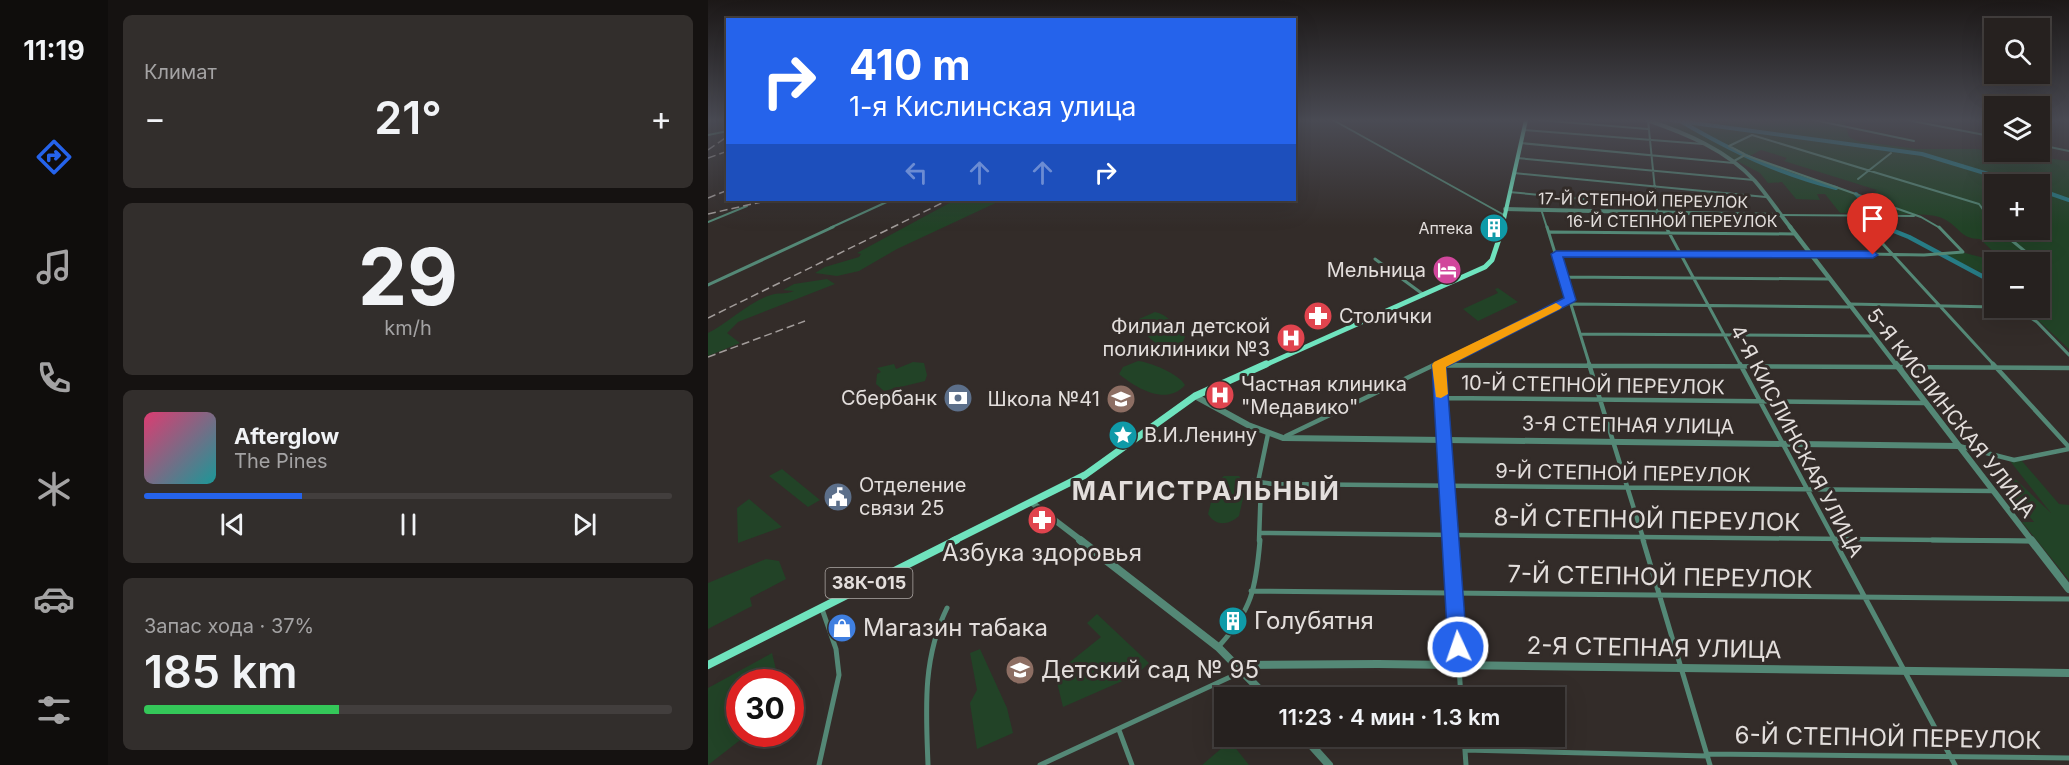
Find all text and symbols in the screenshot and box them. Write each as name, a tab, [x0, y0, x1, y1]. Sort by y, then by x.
map controls	[1984, 18, 2050, 318]
button: search	[1984, 18, 2050, 84]
text: 11:19	[23, 34, 85, 67]
text: 410 m	[849, 39, 971, 90]
icon: right	[750, 42, 828, 120]
text: Климат	[144, 60, 217, 84]
text: 21°	[374, 90, 442, 145]
text: 1-я Кислинская улица	[849, 90, 1136, 123]
button: layers	[1984, 96, 2050, 162]
text: −	[144, 98, 166, 138]
text: +	[650, 98, 672, 138]
icon: directions	[33, 136, 75, 178]
icon: left	[900, 156, 933, 189]
icon: ahead	[963, 156, 996, 189]
icon: ahead	[1026, 156, 1059, 189]
icon: right	[1089, 156, 1122, 189]
button: +	[1984, 174, 2050, 240]
street label: 17-Й СТЕПНОЙ ПЕРЕУЛОК	[1538, 188, 1748, 212]
pin	[1847, 193, 1898, 255]
icon: arrive	[1856, 202, 1889, 235]
street label: 16-Й СТЕПНОЙ ПЕРЕУЛОК	[1567, 211, 1778, 231]
building icon: Аптека	[1478, 212, 1510, 244]
place label: Аптека	[1418, 218, 1473, 238]
text: 29	[358, 229, 458, 324]
icon: music	[33, 246, 75, 288]
button: −	[1984, 252, 2050, 318]
hotel icon: Мельница	[1431, 254, 1463, 286]
place label: Мельница	[1327, 258, 1426, 282]
pharmacy icon: Столички	[1302, 300, 1334, 332]
place label: Столички	[1339, 304, 1432, 328]
street label: 5-Я КИСЛИНСКАЯ УЛИЦА	[1862, 304, 2040, 523]
place label: Филиал детской поликлиники №3	[1103, 314, 1270, 361]
text: km/h	[384, 316, 432, 340]
street label: 4-Я КИСЛИНСКАЯ УЛИЦА	[1725, 321, 1869, 561]
hospital icon: Филиал детской поликлиники №3	[1275, 322, 1307, 354]
icon: phone	[33, 357, 75, 399]
street label: 10-Й СТЕПНОЙ ПЕРЕУЛОК	[1461, 370, 1725, 399]
place label: Частная клиника "Медавико"	[1241, 372, 1407, 419]
hospital icon: Частная клиника "Медавико"	[1204, 379, 1236, 411]
bank icon: Сбербанк	[942, 382, 974, 414]
school or university icon: Школа №41	[1105, 383, 1137, 415]
place label: Сбербанк	[841, 386, 937, 410]
place label: Школа №41	[988, 387, 1100, 411]
street label: 3-Я СТЕПНАЯ УЛИЦА	[1522, 411, 1735, 439]
place icon: В.И.Ленину	[1107, 419, 1139, 451]
text: Afterglow	[234, 423, 339, 449]
place label: В.И.Ленину	[1144, 423, 1257, 447]
text: The Pines	[234, 449, 328, 473]
street label: 9-Й СТЕПНОЙ ПЕРЕУЛОК	[1495, 458, 1751, 487]
icon: climate	[33, 468, 75, 510]
place label: Отделение связи 25	[859, 473, 966, 520]
district label: МАГИСТРАЛЬНЫЙ	[1072, 475, 1340, 506]
public building icon: Отделение связи 25	[822, 481, 854, 513]
street label: 8-Й СТЕПНОЙ ПЕРЕУЛОК	[1493, 501, 1801, 537]
pharmacy icon: Азбука здоровья	[1026, 504, 1058, 536]
icon: previous	[216, 508, 249, 541]
icon: pause	[392, 508, 425, 541]
icon: next	[568, 508, 601, 541]
place label: Азбука здоровья	[942, 538, 1142, 567]
street label: 7-Й СТЕПНОЙ ПЕРЕУЛОК	[1507, 558, 1813, 594]
road number: 38К-015	[826, 568, 912, 598]
icon: car	[33, 578, 75, 620]
building icon: Голубятня	[1217, 605, 1249, 637]
place label: Голубятня	[1254, 606, 1374, 635]
shop icon: Магазин табака	[826, 612, 858, 644]
place label: Магазин табака	[863, 613, 1048, 642]
text: Запас хода · 37%	[144, 614, 314, 638]
position arrow	[1426, 615, 1490, 679]
street label: 2-Я СТЕПНАЯ УЛИЦА	[1526, 631, 1782, 664]
text: 185 km	[144, 644, 298, 699]
school or university icon: Детский сад № 95	[1004, 654, 1036, 686]
place label: Детский сад № 95	[1041, 655, 1259, 684]
speed limit sign: 30	[726, 669, 804, 747]
icon: filters	[33, 689, 75, 731]
text: 11:23 · 4 мин · 1.3 km	[1279, 704, 1500, 730]
street label: 6-Й СТЕПНОЙ ПЕРЕУЛОК	[1734, 719, 2042, 755]

